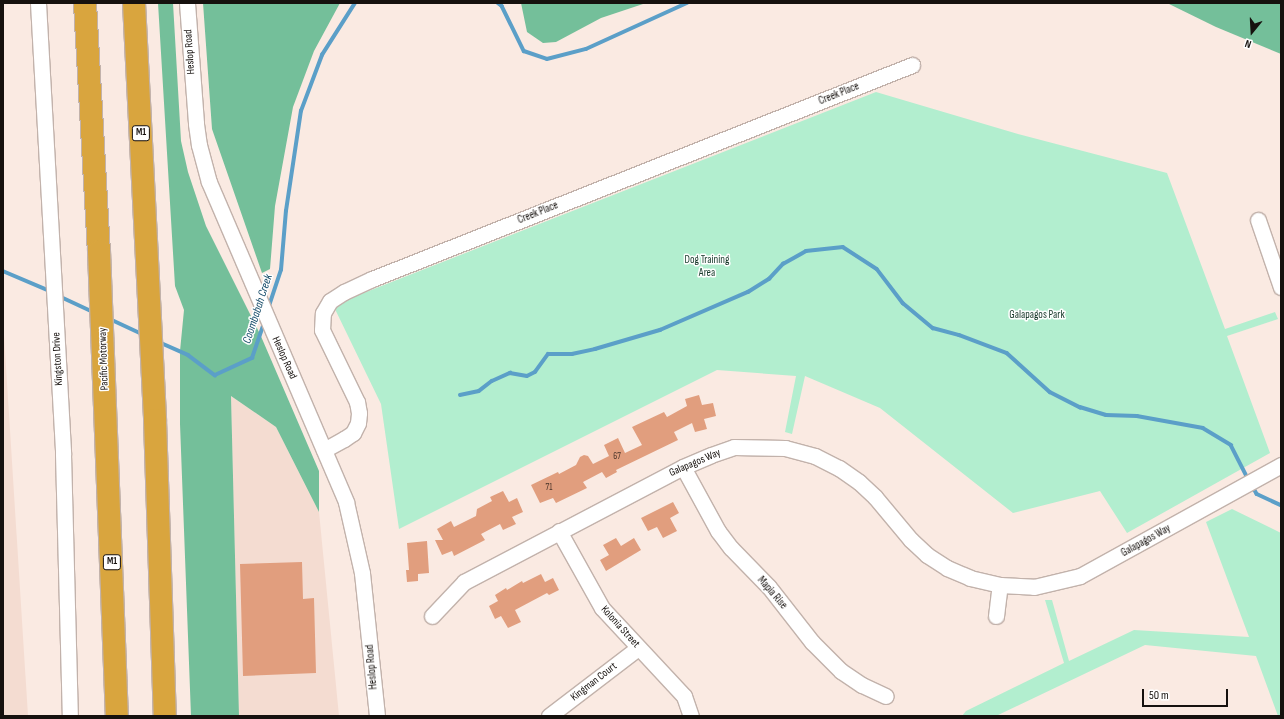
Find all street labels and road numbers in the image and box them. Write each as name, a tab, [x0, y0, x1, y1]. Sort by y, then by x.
street label: Heslop Road	[182, 29, 198, 75]
street label: Creek Place	[817, 80, 861, 108]
road number: M1	[131, 125, 151, 141]
street label: Creek Place	[516, 199, 560, 227]
street label: Pacific Motorway	[96, 327, 112, 391]
street label: Kingston Drive	[50, 332, 66, 386]
street label: Heslop Road	[269, 335, 299, 381]
street label: Galapagos Way	[667, 446, 723, 480]
street label: Galapagos Way	[1119, 522, 1173, 560]
road number: M1	[102, 554, 122, 570]
street label: Mapia Rise	[754, 574, 790, 612]
street label: Kolonia Street	[598, 603, 642, 651]
street label: Heslop Road	[363, 644, 381, 690]
street label: Kingman Court	[568, 660, 620, 704]

